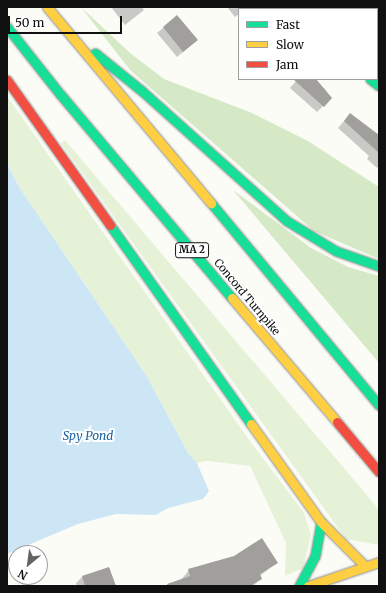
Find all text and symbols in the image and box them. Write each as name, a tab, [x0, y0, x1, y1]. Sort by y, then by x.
scale bar	[10, 8, 124, 34]
legend	[238, 8, 378, 80]
text: 50 m	[15, 15, 44, 30]
text: Fast	[276, 17, 300, 32]
text: Slow	[276, 37, 304, 52]
text: Jam	[276, 57, 298, 72]
road number: MA 2	[175, 242, 209, 258]
street label: Concord Turnpike	[211, 256, 283, 338]
water label: Spy Pond	[63, 429, 113, 443]
north arrow	[8, 545, 48, 585]
text: N	[15, 566, 30, 583]

